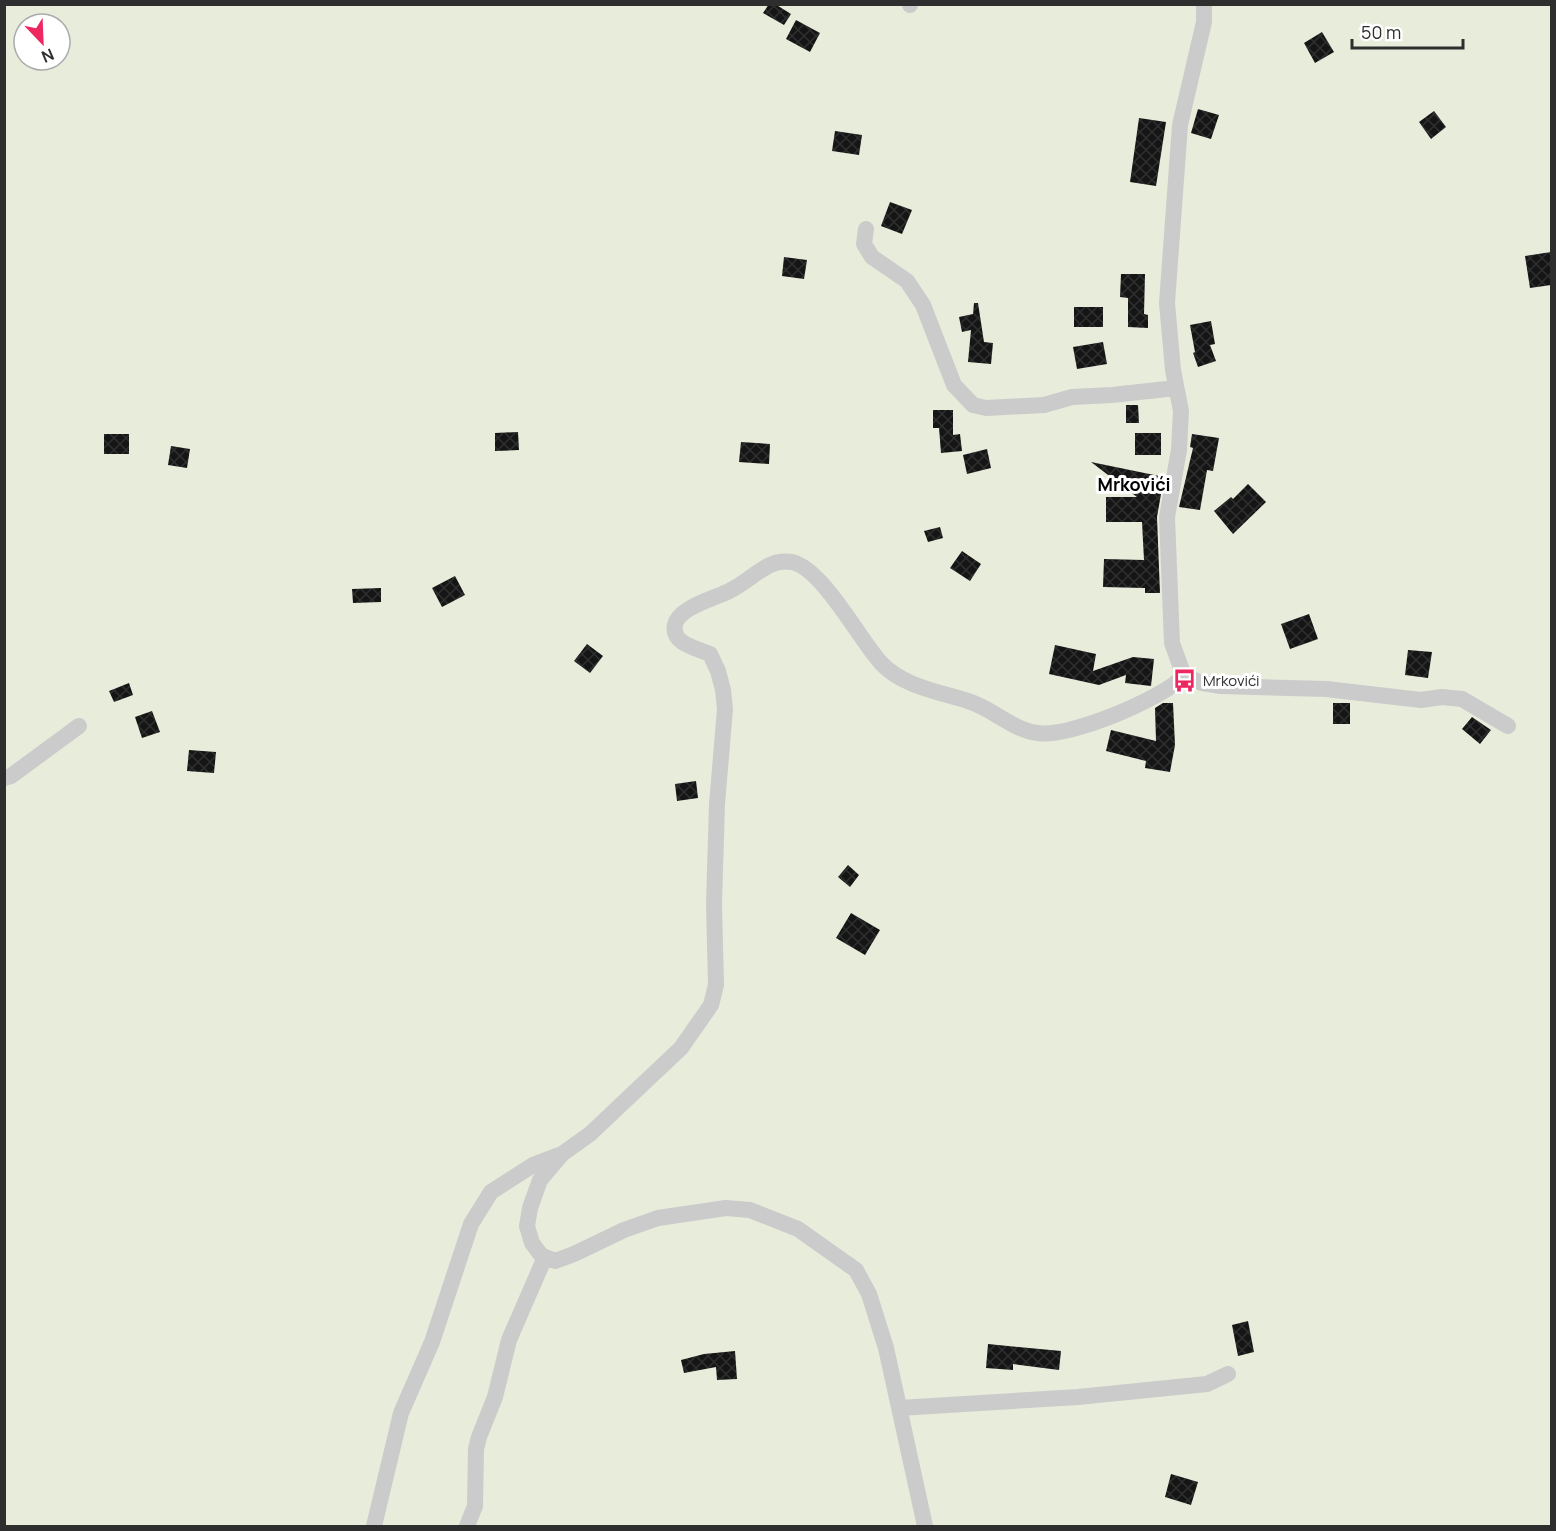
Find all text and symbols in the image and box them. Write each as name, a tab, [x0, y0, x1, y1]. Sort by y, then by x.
north arrow	[12, 12, 72, 72]
scale bar	[1352, 12, 1463, 50]
text: 50 m	[1361, 20, 1401, 44]
text: N	[38, 43, 57, 68]
district label: Mrkovići	[1098, 472, 1170, 496]
bus stop icon: Mrkovići	[1172, 667, 1198, 693]
place label: Mrkovići	[1203, 670, 1260, 691]

